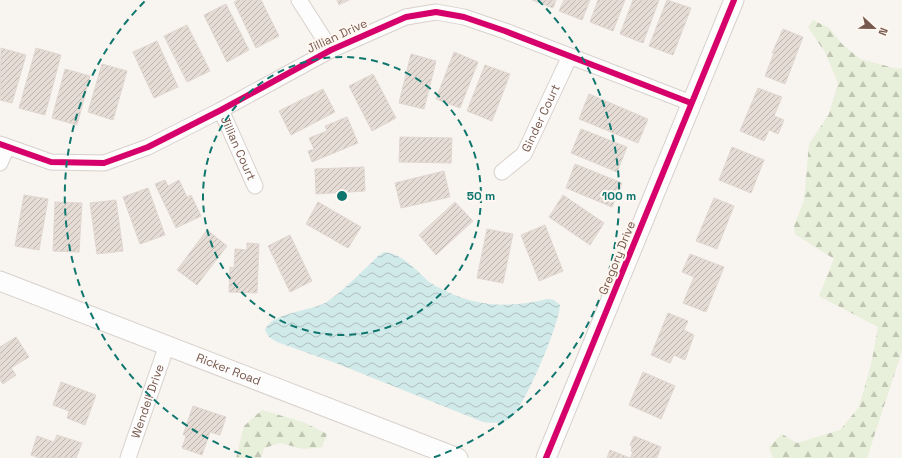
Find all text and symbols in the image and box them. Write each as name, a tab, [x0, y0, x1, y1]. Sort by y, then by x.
north arrow	[854, 8, 894, 48]
street label: Jillian Drive	[304, 15, 370, 57]
text: N	[875, 26, 891, 38]
street label: Ginder Court	[518, 82, 564, 155]
street label: Jillian Court	[217, 114, 260, 183]
text: 50 m	[467, 188, 495, 204]
text: 100 m	[602, 188, 636, 204]
centre of rings	[335, 189, 349, 203]
street label: Gregory Drive	[595, 219, 639, 297]
street label: Ricker Road	[194, 350, 263, 389]
street label: Wendell Drive	[127, 362, 168, 441]

